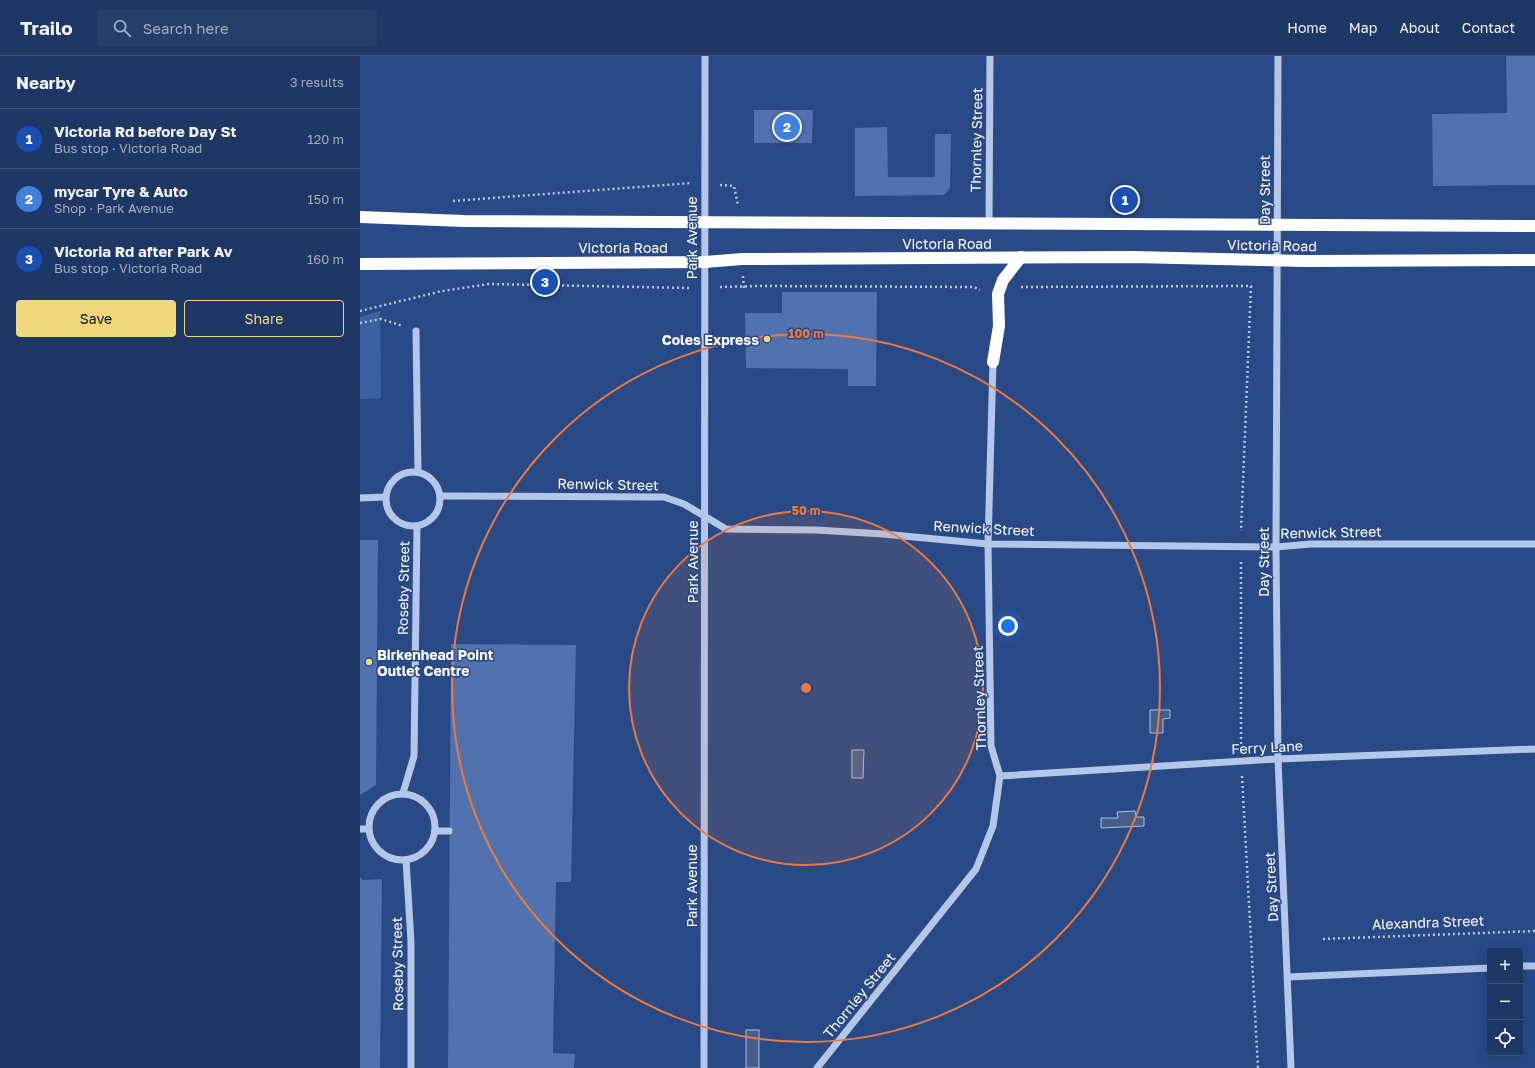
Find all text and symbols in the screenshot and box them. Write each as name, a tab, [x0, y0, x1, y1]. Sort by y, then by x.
search box	[97, 10, 377, 46]
text: Trailo	[20, 16, 73, 39]
icon: search	[111, 17, 133, 39]
text: Search here	[143, 19, 229, 37]
text: Home	[1287, 19, 1327, 36]
text: Map	[1349, 19, 1377, 36]
text: About	[1399, 19, 1440, 36]
text: Contact	[1462, 19, 1515, 36]
text: Nearby	[16, 72, 76, 93]
text: 3 results	[290, 74, 344, 90]
street label: Thornley Street	[967, 87, 985, 193]
pin: 2	[774, 112, 800, 142]
text: Victoria Rd before Day St	[54, 122, 236, 140]
text: 1	[26, 131, 32, 147]
text: 120 m	[307, 131, 344, 147]
text: Bus stop · Victoria Road	[54, 140, 202, 156]
street label: Day Street	[1256, 155, 1273, 225]
text: mycar Tyre & Auto	[54, 182, 188, 200]
pin: 1	[1112, 185, 1138, 215]
text: 2	[25, 191, 33, 207]
text: 150 m	[307, 191, 344, 207]
street label: Park Avenue	[683, 196, 700, 280]
text: Shop · Park Avenue	[54, 200, 174, 216]
street label: Victoria Road	[902, 235, 992, 252]
street label: Victoria Road	[1227, 236, 1317, 254]
street label: Victoria Road	[578, 239, 668, 256]
text: Victoria Rd after Park Av	[54, 242, 233, 260]
text: 3	[25, 251, 33, 267]
text: 160 m	[307, 251, 344, 267]
text: Bus stop · Victoria Road	[54, 260, 202, 276]
pin: 3	[532, 267, 558, 297]
button: Save	[16, 300, 176, 337]
button: Share	[184, 300, 344, 337]
text: 100 m	[788, 326, 824, 341]
place label: Coles Express	[662, 331, 759, 348]
marker: Coles Express	[762, 334, 772, 344]
street label: Renwick Street	[557, 475, 659, 493]
text: 50 m	[792, 503, 820, 518]
street label: Renwick Street	[933, 517, 1035, 539]
street label: Park Avenue	[684, 520, 701, 604]
street label: Renwick Street	[1280, 523, 1382, 541]
street label: Day Street	[1255, 527, 1272, 597]
street label: Roseby Street	[394, 541, 412, 635]
your location	[998, 616, 1018, 636]
street label: Thornley Street	[969, 645, 989, 751]
place label: Birkenhead Point Outlet Centre	[377, 646, 494, 679]
marker: Birkenhead Point Outlet Centre	[364, 657, 374, 667]
centre of rings	[799, 681, 813, 695]
street label: Ferry Lane	[1231, 737, 1303, 757]
street label: Park Avenue	[683, 844, 700, 928]
street label: Day Street	[1261, 851, 1281, 923]
street label: Alexandra Street	[1372, 912, 1484, 932]
street label: Roseby Street	[388, 917, 406, 1011]
map controls	[1487, 948, 1523, 1056]
button: +	[1487, 948, 1523, 984]
street label: Thornley Street	[819, 949, 899, 1041]
button: −	[1487, 984, 1523, 1020]
button: locate	[1487, 1020, 1523, 1056]

